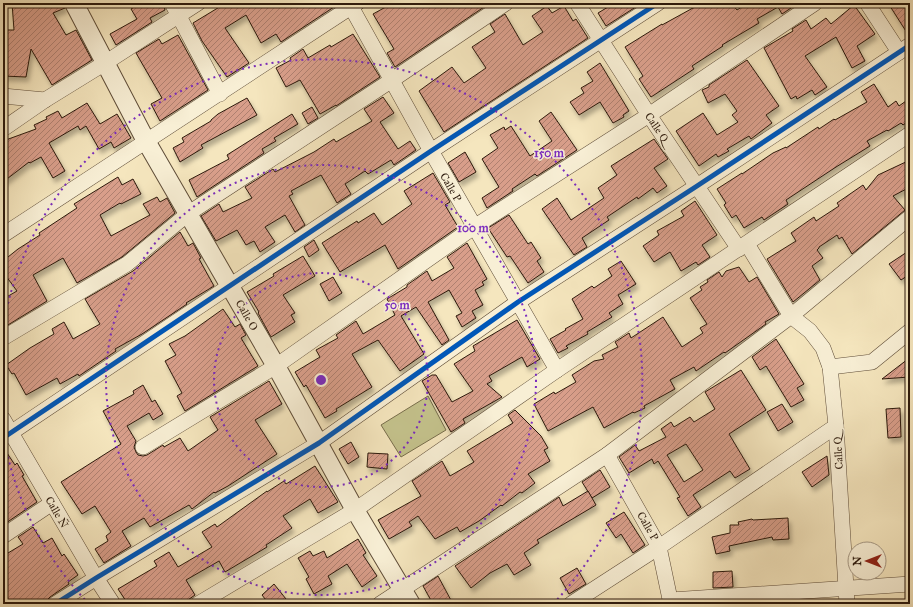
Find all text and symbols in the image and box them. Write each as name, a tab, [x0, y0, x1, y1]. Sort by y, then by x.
street label: Calle Q	[642, 110, 676, 151]
text: 150 m	[534, 146, 565, 160]
street label: Calle P	[437, 170, 464, 205]
text: 100 m	[457, 221, 490, 235]
street label: Calle O	[233, 298, 261, 333]
text: 50 m	[384, 298, 411, 312]
centre of rings	[314, 373, 328, 387]
street label: Calle Q	[831, 428, 846, 470]
street label: Calle Ñ	[42, 494, 71, 530]
street label: Calle P	[634, 509, 661, 544]
north arrow	[847, 541, 887, 581]
text: N	[851, 556, 864, 566]

